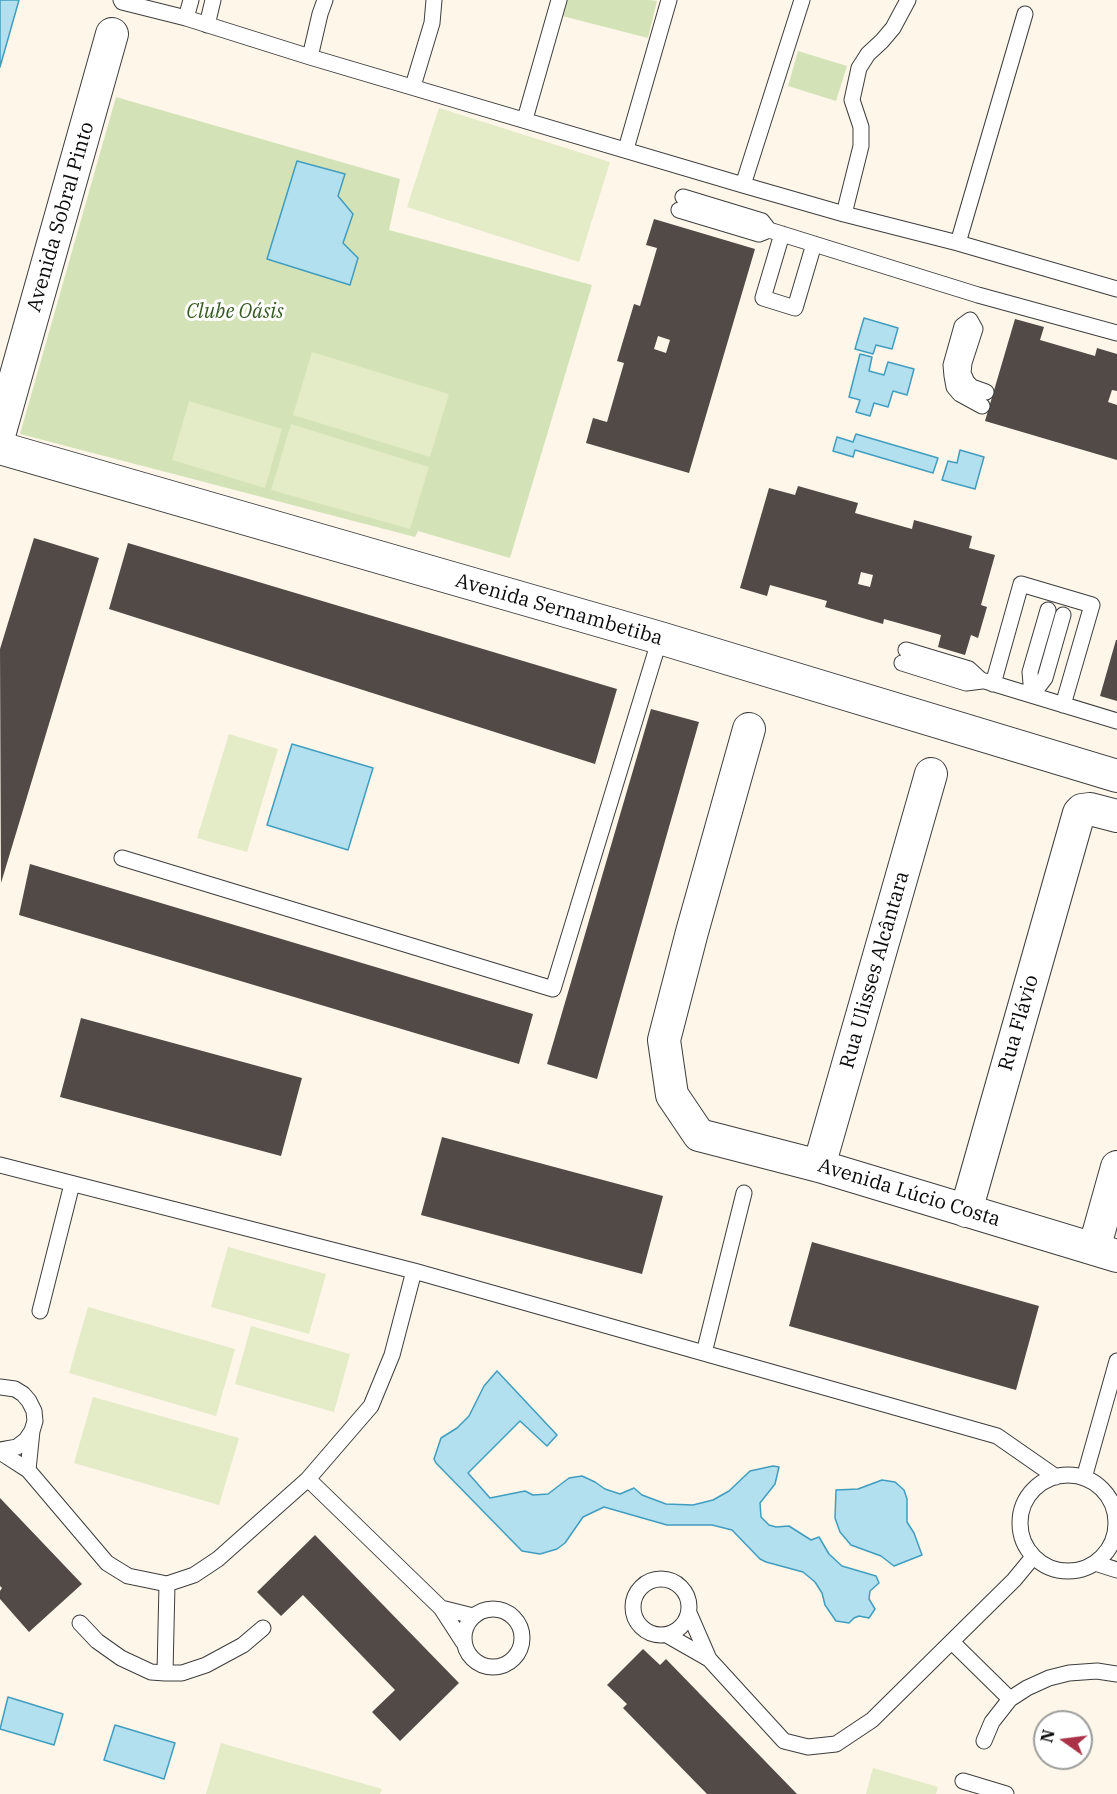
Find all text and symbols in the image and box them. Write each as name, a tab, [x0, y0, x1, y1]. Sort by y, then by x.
street label: Avenida Sobral Pinto	[22, 119, 100, 315]
park label: Clube Oásis	[186, 300, 284, 324]
street label: Avenida Sernambetiba	[453, 569, 665, 651]
street label: Rua Ulisses Alcântara	[835, 869, 915, 1071]
street label: Rua Flávio	[994, 972, 1044, 1074]
street label: Avenida Lúcio Costa	[815, 1154, 1003, 1232]
north arrow	[1033, 1710, 1093, 1770]
text: N	[1036, 1728, 1059, 1745]

